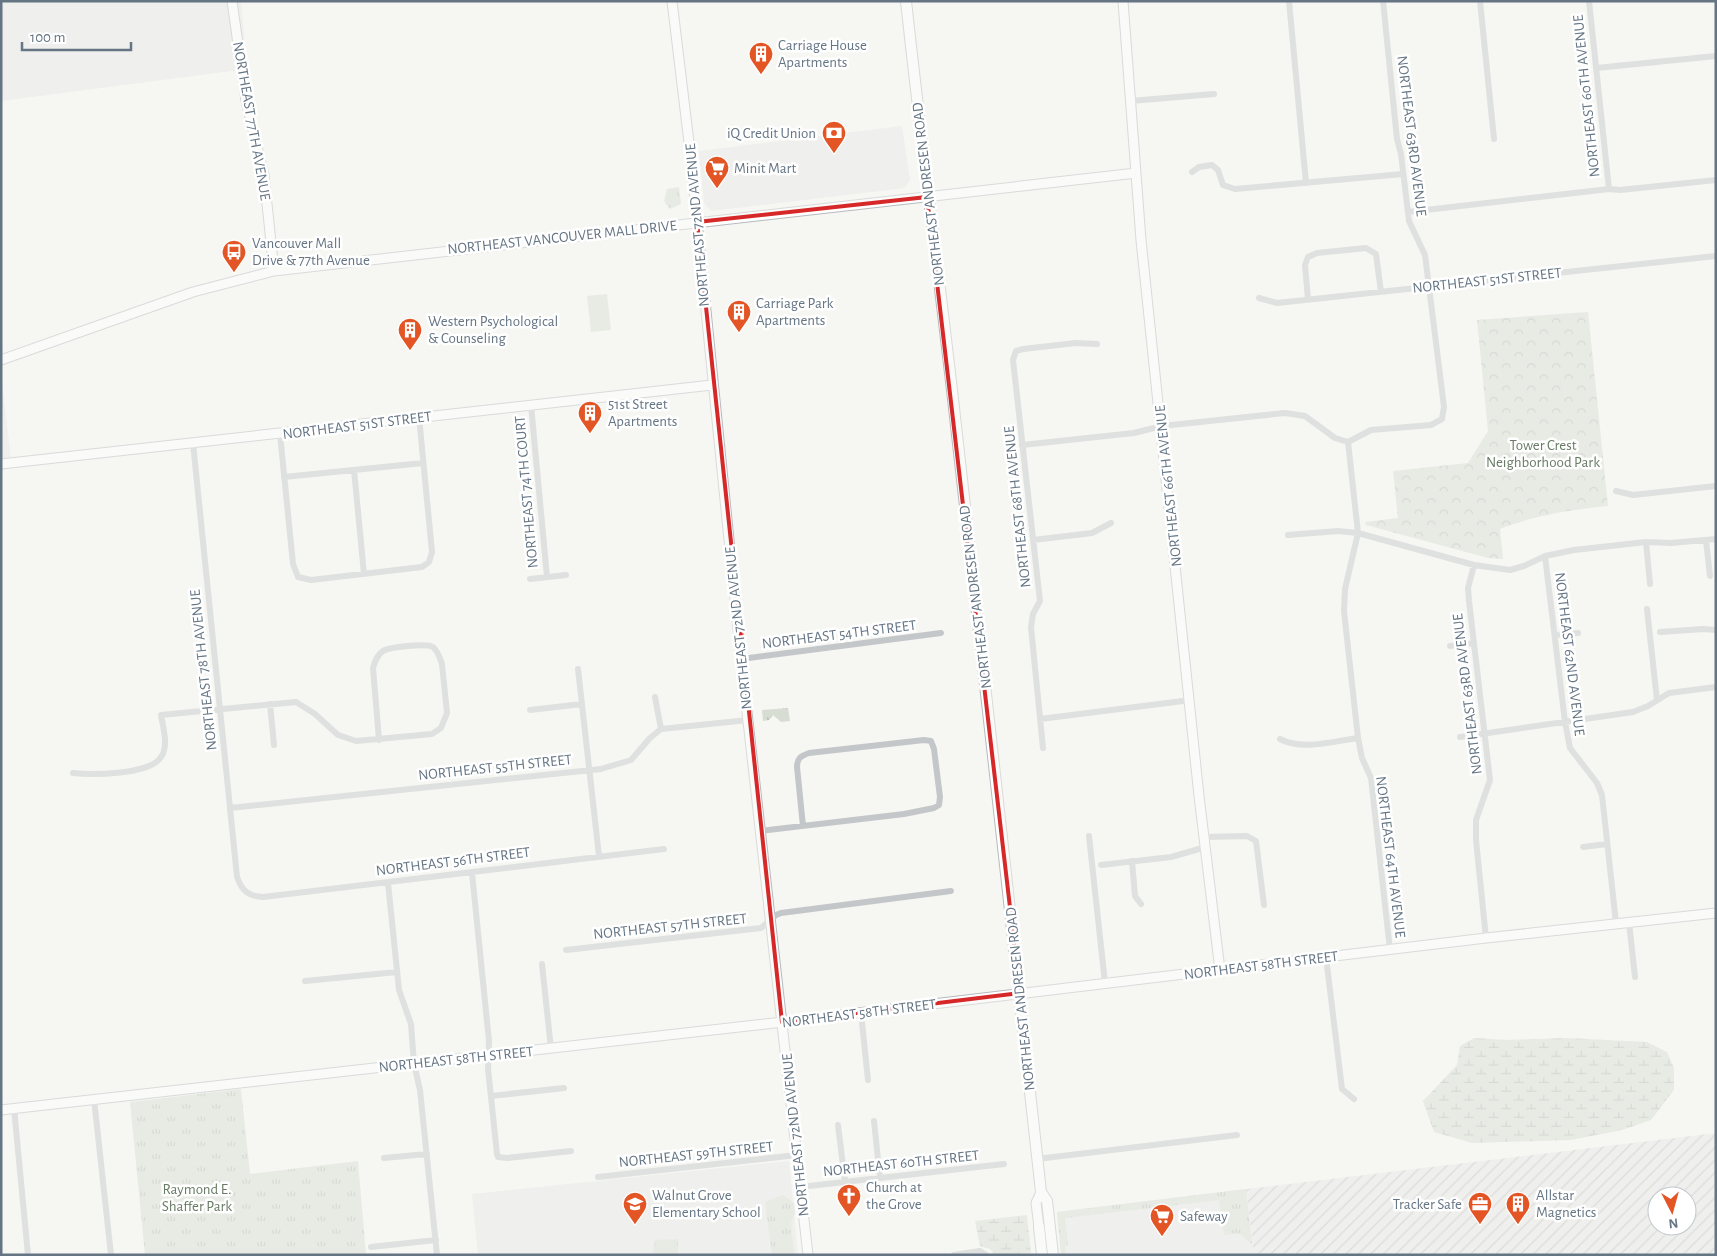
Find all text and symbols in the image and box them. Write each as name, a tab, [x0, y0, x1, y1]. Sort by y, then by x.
street label: NORTHEAST 60TH AVENUE	[1570, 14, 1602, 178]
scale bar	[22, 20, 131, 52]
text: 100 m	[30, 30, 65, 45]
place label: Carriage House Apartments	[778, 38, 867, 70]
street label: NORTHEAST 77TH AVENUE	[230, 41, 273, 202]
building icon: Carriage House Apartments	[748, 41, 774, 75]
street label: NORTHEAST 63RD AVENUE	[1394, 55, 1429, 217]
street label: NORTHEAST ANDRESEN ROAD	[910, 101, 947, 286]
bank icon: iQ Credit Union	[821, 120, 847, 154]
place label: iQ Credit Union	[727, 126, 816, 141]
street label: NORTHEAST 72ND AVENUE	[683, 143, 712, 307]
supermarket icon: Minit Mart	[704, 155, 730, 189]
place label: Minit Mart	[734, 161, 796, 176]
street label: NORTHEAST VANCOUVER MALL DRIVE	[447, 218, 677, 257]
place label: Vancouver Mall Drive & 77th Avenue	[252, 236, 370, 268]
bus stop icon: Vancouver Mall Drive & 77th Avenue	[221, 239, 247, 273]
street label: NORTHEAST 51ST STREET	[1412, 265, 1563, 296]
place label: Carriage Park Apartments	[756, 296, 834, 328]
building icon: Carriage Park Apartments	[726, 299, 752, 333]
place label: Western Psychological & Counseling	[428, 314, 558, 346]
building icon: Western Psychological & Counseling	[397, 317, 423, 351]
place label: 51st Street Apartments	[608, 397, 677, 429]
building icon: 51st Street Apartments	[577, 400, 603, 434]
street label: NORTHEAST 66TH AVENUE	[1153, 404, 1184, 568]
street label: NORTHEAST 51ST STREET	[282, 409, 433, 442]
street label: NORTHEAST 74TH COURT	[512, 415, 541, 569]
street label: NORTHEAST 68TH AVENUE	[1002, 425, 1033, 589]
park label: Tower Crest Neighborhood Park	[1486, 438, 1600, 470]
street label: NORTHEAST ANDRESEN ROAD	[957, 504, 994, 689]
street label: NORTHEAST 72ND AVENUE	[722, 546, 755, 710]
street label: NORTHEAST 62ND AVENUE	[1552, 571, 1587, 737]
street label: NORTHEAST 78TH AVENUE	[188, 589, 219, 751]
street label: NORTHEAST 63RD AVENUE	[1450, 613, 1485, 775]
street label: NORTHEAST 54TH STREET	[761, 618, 918, 651]
street label: NORTHEAST 55TH STREET	[417, 752, 573, 783]
street label: NORTHEAST 64TH AVENUE	[1373, 775, 1408, 939]
street label: NORTHEAST 56TH STREET	[375, 845, 532, 878]
street label: NORTHEAST ANDRESEN ROAD	[1003, 906, 1038, 1091]
street label: NORTHEAST 57TH STREET	[592, 911, 748, 942]
street label: NORTHEAST 58TH STREET	[1183, 949, 1340, 982]
street label: NORTHEAST 58TH STREET	[781, 997, 938, 1030]
street label: NORTHEAST 58TH STREET	[378, 1044, 535, 1075]
street label: NORTHEAST 72ND AVENUE	[779, 1053, 812, 1217]
street label: NORTHEAST 59TH STREET	[618, 1139, 775, 1170]
street label: NORTHEAST 60TH STREET	[822, 1148, 980, 1179]
place label: Church at the Grove	[866, 1180, 922, 1212]
park label: Raymond E. Shaffer Park	[162, 1182, 232, 1214]
church icon: Church at the Grove	[836, 1183, 862, 1217]
north arrow	[1647, 1186, 1697, 1236]
place label: Walnut Grove Elementary School	[652, 1188, 761, 1220]
place label: Allstar Magnetics	[1536, 1188, 1596, 1220]
school or university icon: Walnut Grove Elementary School	[622, 1191, 648, 1225]
office icon: Tracker Safe	[1467, 1191, 1493, 1225]
building icon: Allstar Magnetics	[1505, 1191, 1531, 1225]
place label: Tracker Safe	[1393, 1197, 1462, 1212]
supermarket icon: Safeway	[1149, 1203, 1175, 1237]
place label: Safeway	[1180, 1209, 1228, 1224]
text: N	[1668, 1215, 1679, 1230]

